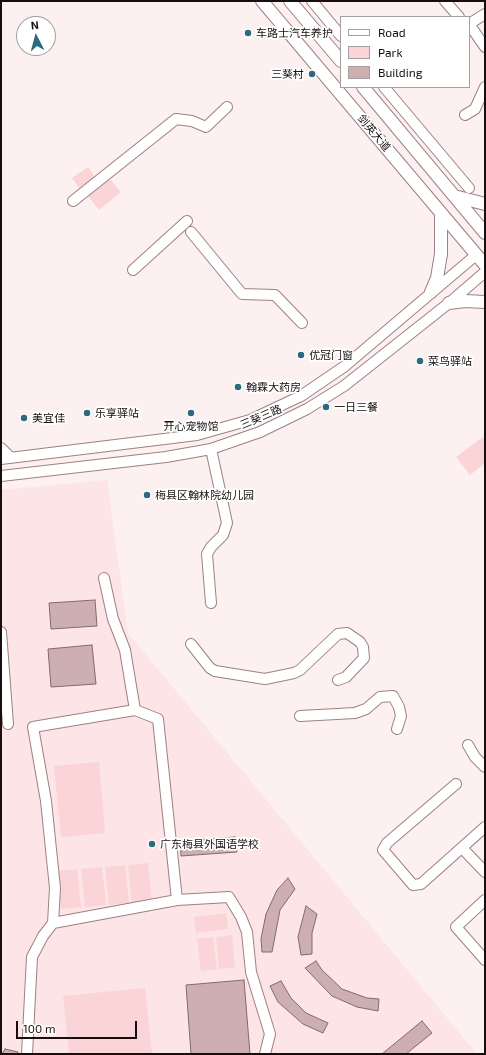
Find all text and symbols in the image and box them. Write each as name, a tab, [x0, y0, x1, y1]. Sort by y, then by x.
north arrow	[16, 16, 56, 56]
legend	[340, 16, 470, 88]
text: N	[30, 18, 39, 31]
text: Road	[378, 25, 406, 39]
place label: 车路士汽车养护	[256, 26, 333, 40]
marker: 车路士汽车养护	[243, 28, 253, 38]
text: Park	[378, 45, 403, 59]
text: Building	[378, 65, 422, 79]
place label: 三葵村	[271, 67, 304, 81]
marker: 三葵村	[307, 69, 317, 79]
street label: 剑英大道	[355, 112, 393, 154]
place label: 优冠门窗	[309, 348, 353, 362]
marker: 优冠门窗	[296, 350, 306, 360]
place label: 菜鸟驿站	[428, 354, 472, 368]
marker: 菜鸟驿站	[415, 356, 425, 366]
place label: 翰霖大药房	[246, 380, 301, 394]
marker: 翰霖大药房	[233, 382, 243, 392]
place label: 一日三餐	[334, 400, 378, 414]
street label: 三葵三路	[238, 402, 284, 432]
marker: 一日三餐	[321, 402, 331, 412]
place label: 乐享驿站	[95, 406, 139, 420]
marker: 乐享驿站	[82, 408, 92, 418]
marker: 开心宠物馆	[186, 408, 196, 418]
place label: 美宜佳	[32, 411, 65, 425]
marker: 美宜佳	[19, 413, 29, 423]
place label: 开心宠物馆	[164, 419, 218, 433]
place label: 梅县区翰林院幼儿园	[155, 488, 254, 502]
marker: 梅县区翰林院幼儿园	[142, 490, 152, 500]
place label: 广东梅县外国语学校	[160, 837, 259, 851]
marker: 广东梅县外国语学校	[147, 839, 157, 849]
scale bar	[18, 1013, 139, 1039]
text: 100 m	[23, 1021, 55, 1035]

